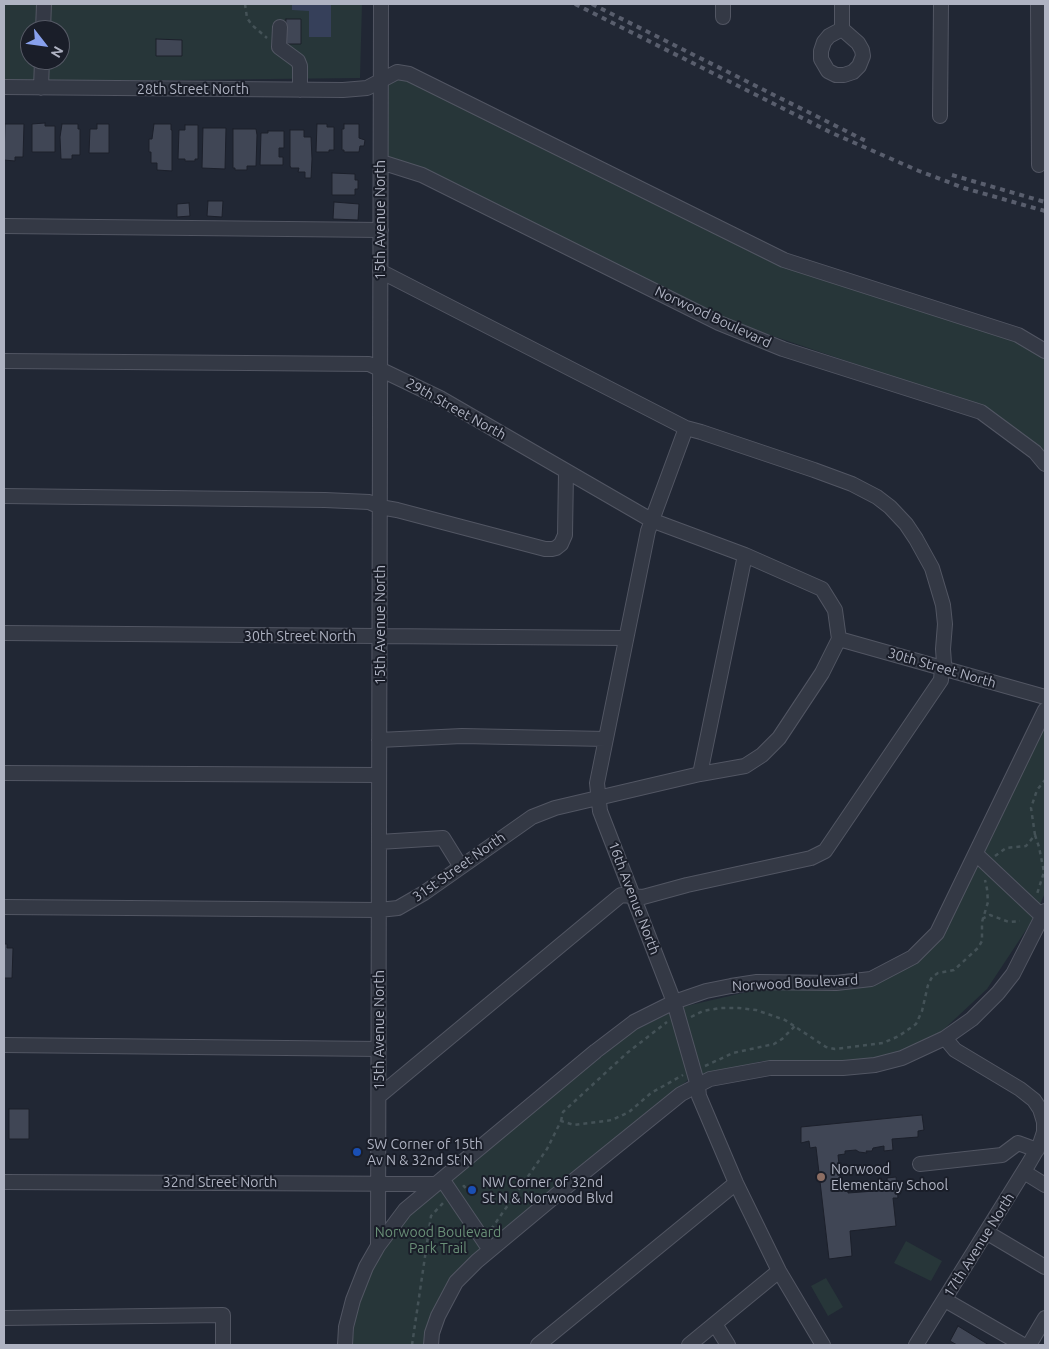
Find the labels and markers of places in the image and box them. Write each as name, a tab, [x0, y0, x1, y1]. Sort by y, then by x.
place label: SW Corner of 15th Av N & 32nd St N	[367, 1136, 483, 1168]
marker: SW Corner of 15th Av N & 32nd St N	[351, 1146, 363, 1158]
place label: Norwood Elementary School	[831, 1161, 948, 1194]
marker: Norwood Elementary School	[815, 1171, 827, 1183]
place label: NW Corner of 32nd St N & Norwood Blvd	[482, 1174, 614, 1206]
marker: NW Corner of 32nd St N & Norwood Blvd	[466, 1184, 478, 1196]

